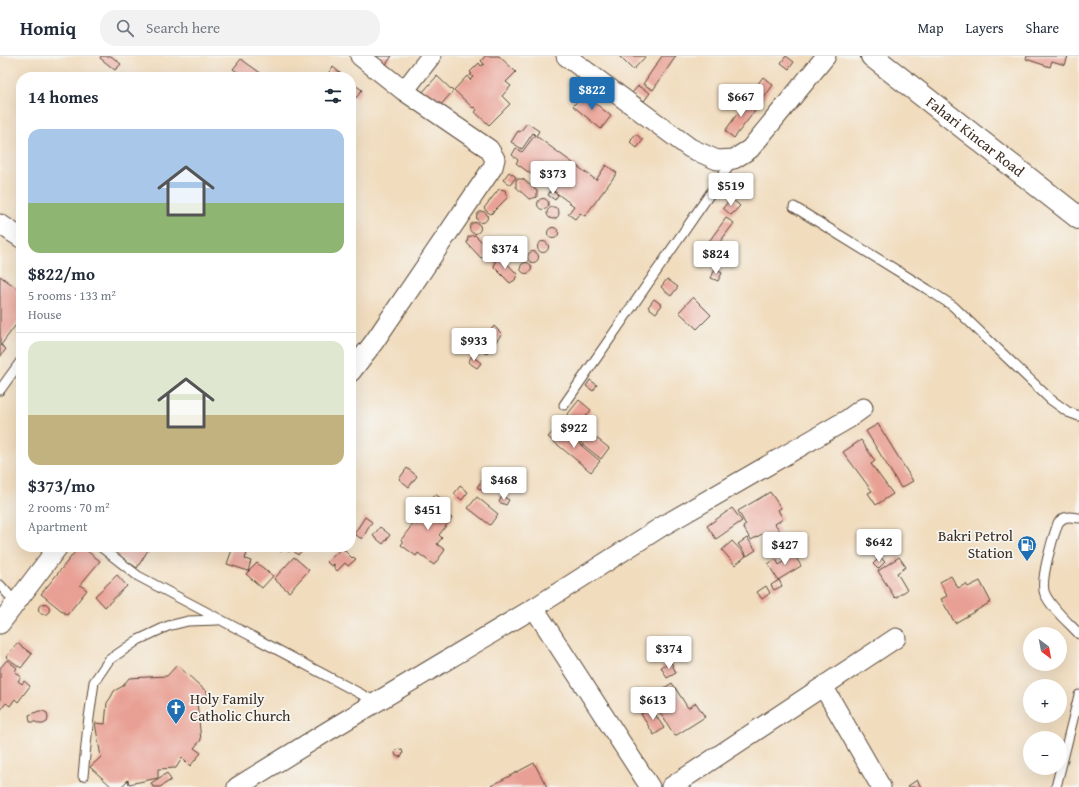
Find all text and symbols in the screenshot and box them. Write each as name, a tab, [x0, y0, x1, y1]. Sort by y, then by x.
search box	[100, 10, 380, 46]
text: Homiq	[20, 14, 76, 42]
icon: search	[114, 17, 136, 39]
text: Search here	[146, 17, 220, 38]
text: Map	[918, 18, 944, 38]
text: Layers	[966, 18, 1004, 38]
text: Share	[1026, 18, 1059, 38]
pin: $822	[568, 77, 616, 111]
text: $822	[579, 80, 605, 99]
text: 14 homes	[28, 84, 99, 109]
pin: $667	[717, 84, 765, 118]
icon: filters	[322, 85, 344, 107]
text: $667	[728, 87, 754, 106]
street label: Fahari Kincar Road	[922, 91, 1029, 181]
icon: home	[150, 155, 222, 227]
pin: $373	[529, 161, 577, 195]
text: $373	[540, 164, 566, 183]
pin: $519	[707, 173, 755, 207]
text: $519	[718, 176, 744, 195]
pin: $374	[481, 236, 529, 270]
text: $374	[492, 239, 518, 258]
pin: $824	[692, 241, 740, 275]
text: $824	[703, 244, 729, 263]
text: $822/mo	[28, 261, 95, 286]
text: 5 rooms · 133 m²	[28, 286, 116, 305]
text: House	[28, 305, 62, 324]
pin: $933	[450, 328, 498, 362]
text: $933	[461, 331, 487, 350]
icon: home	[150, 367, 222, 439]
pin: $922	[550, 415, 598, 449]
text: $922	[561, 418, 587, 437]
pin: $468	[480, 467, 528, 501]
text: $468	[491, 470, 517, 489]
text: $373/mo	[28, 473, 95, 498]
pin: $451	[404, 497, 452, 531]
text: 2 rooms · 70 m²	[28, 498, 110, 517]
text: $451	[415, 500, 441, 519]
text: Apartment	[28, 517, 88, 536]
place label: Bakri Petrol Station	[938, 525, 1014, 563]
pin: $642	[855, 529, 903, 563]
pin: $427	[761, 532, 809, 566]
text: $642	[866, 532, 892, 551]
fuel station icon: Bakri Petrol Station	[1016, 534, 1038, 562]
text: $427	[772, 535, 798, 554]
north arrow	[1023, 627, 1067, 671]
map controls	[1023, 627, 1067, 775]
pin: $374	[645, 636, 693, 670]
text: $374	[656, 639, 682, 658]
button: +	[1023, 679, 1067, 723]
pin: $613	[629, 687, 677, 721]
place label: Holy Family Catholic Church	[190, 688, 291, 726]
text: $613	[640, 690, 666, 709]
church icon: Holy Family Catholic Church	[165, 697, 187, 725]
button: −	[1023, 731, 1067, 775]

